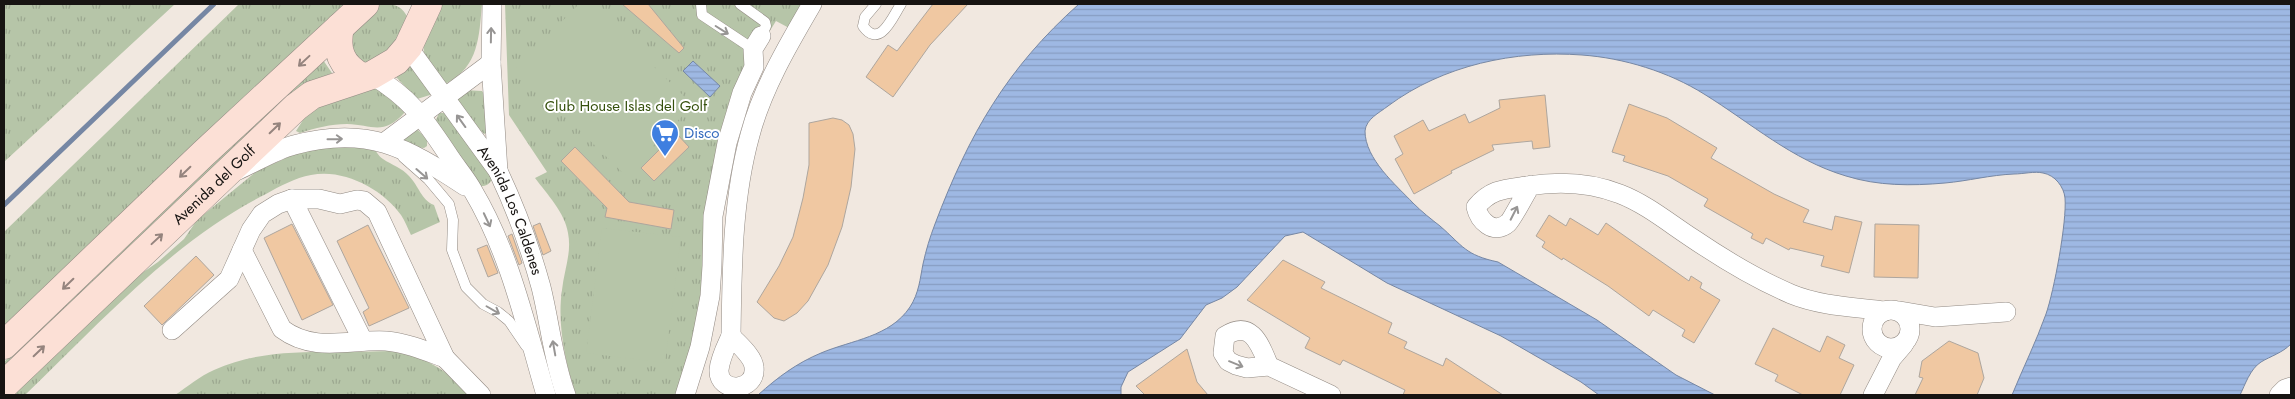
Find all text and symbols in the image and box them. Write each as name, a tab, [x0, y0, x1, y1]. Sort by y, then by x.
one-way arrow	[715, 25, 729, 35]
one-way arrow	[487, 28, 496, 44]
one-way arrow	[297, 55, 310, 67]
park label: Club House Islas del Golf	[545, 95, 708, 117]
one-way arrow	[456, 115, 467, 128]
supermarket icon: Disco	[650, 118, 680, 157]
one-way arrow	[268, 122, 281, 134]
place label: Disco	[684, 122, 720, 144]
one-way arrow	[326, 134, 342, 144]
street label: Avenida del Golf	[168, 140, 261, 230]
street label: Avenida Los Caldenes	[472, 141, 548, 277]
one-way arrow	[179, 166, 191, 178]
one-way arrow	[416, 168, 429, 179]
one-way arrow	[1509, 205, 1519, 220]
one-way arrow	[483, 212, 493, 227]
one-way arrow	[150, 233, 163, 245]
one-way arrow	[61, 278, 74, 290]
one-way arrow	[485, 305, 500, 315]
one-way arrow	[548, 341, 558, 357]
one-way arrow	[33, 345, 45, 357]
one-way arrow	[1228, 360, 1243, 369]

